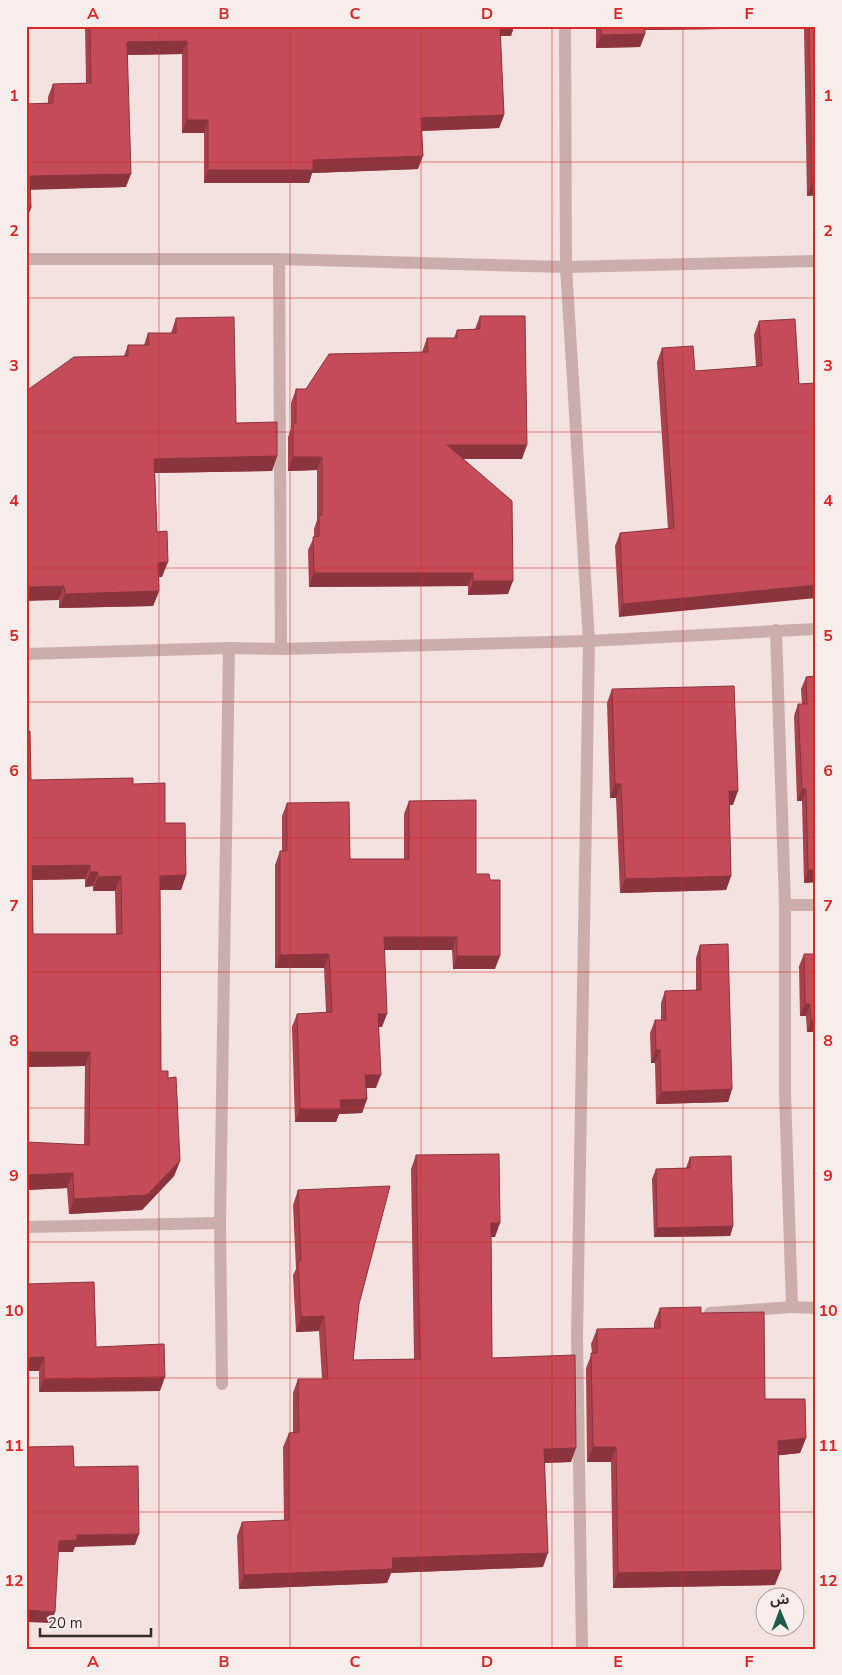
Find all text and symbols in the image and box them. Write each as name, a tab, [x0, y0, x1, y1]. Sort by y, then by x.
text: A	[87, 3, 99, 25]
text: B	[218, 3, 230, 25]
text: C	[350, 3, 361, 25]
text: D	[481, 3, 493, 25]
text: E	[613, 3, 623, 25]
text: F	[745, 3, 754, 25]
text: 1	[9, 85, 19, 107]
text: 1	[823, 85, 833, 107]
text: 2	[9, 220, 19, 242]
text: 2	[823, 220, 833, 242]
text: 3	[9, 355, 19, 377]
text: 3	[823, 355, 833, 377]
text: 4	[9, 490, 19, 512]
text: 4	[823, 490, 833, 512]
text: 5	[9, 625, 19, 647]
text: 5	[823, 625, 833, 647]
text: 6	[9, 760, 19, 782]
text: 6	[823, 760, 833, 782]
text: 7	[9, 895, 19, 917]
text: 7	[823, 895, 833, 917]
text: 8	[9, 1030, 19, 1052]
text: 8	[823, 1030, 833, 1052]
text: 9	[9, 1165, 19, 1187]
text: 9	[823, 1165, 833, 1187]
text: 10	[4, 1300, 24, 1322]
text: 10	[818, 1300, 838, 1322]
text: 11	[4, 1435, 24, 1457]
text: 11	[818, 1435, 838, 1457]
text: 12	[4, 1570, 24, 1592]
text: 12	[818, 1570, 838, 1592]
north arrow	[754, 1588, 804, 1638]
text: ش	[770, 1590, 790, 1609]
scale bar	[40, 1605, 151, 1637]
text: 20 m	[48, 1613, 83, 1633]
text: A	[87, 1651, 99, 1673]
text: B	[218, 1651, 230, 1673]
text: C	[350, 1651, 361, 1673]
text: D	[481, 1651, 493, 1673]
text: E	[613, 1651, 623, 1673]
text: F	[745, 1651, 754, 1673]

